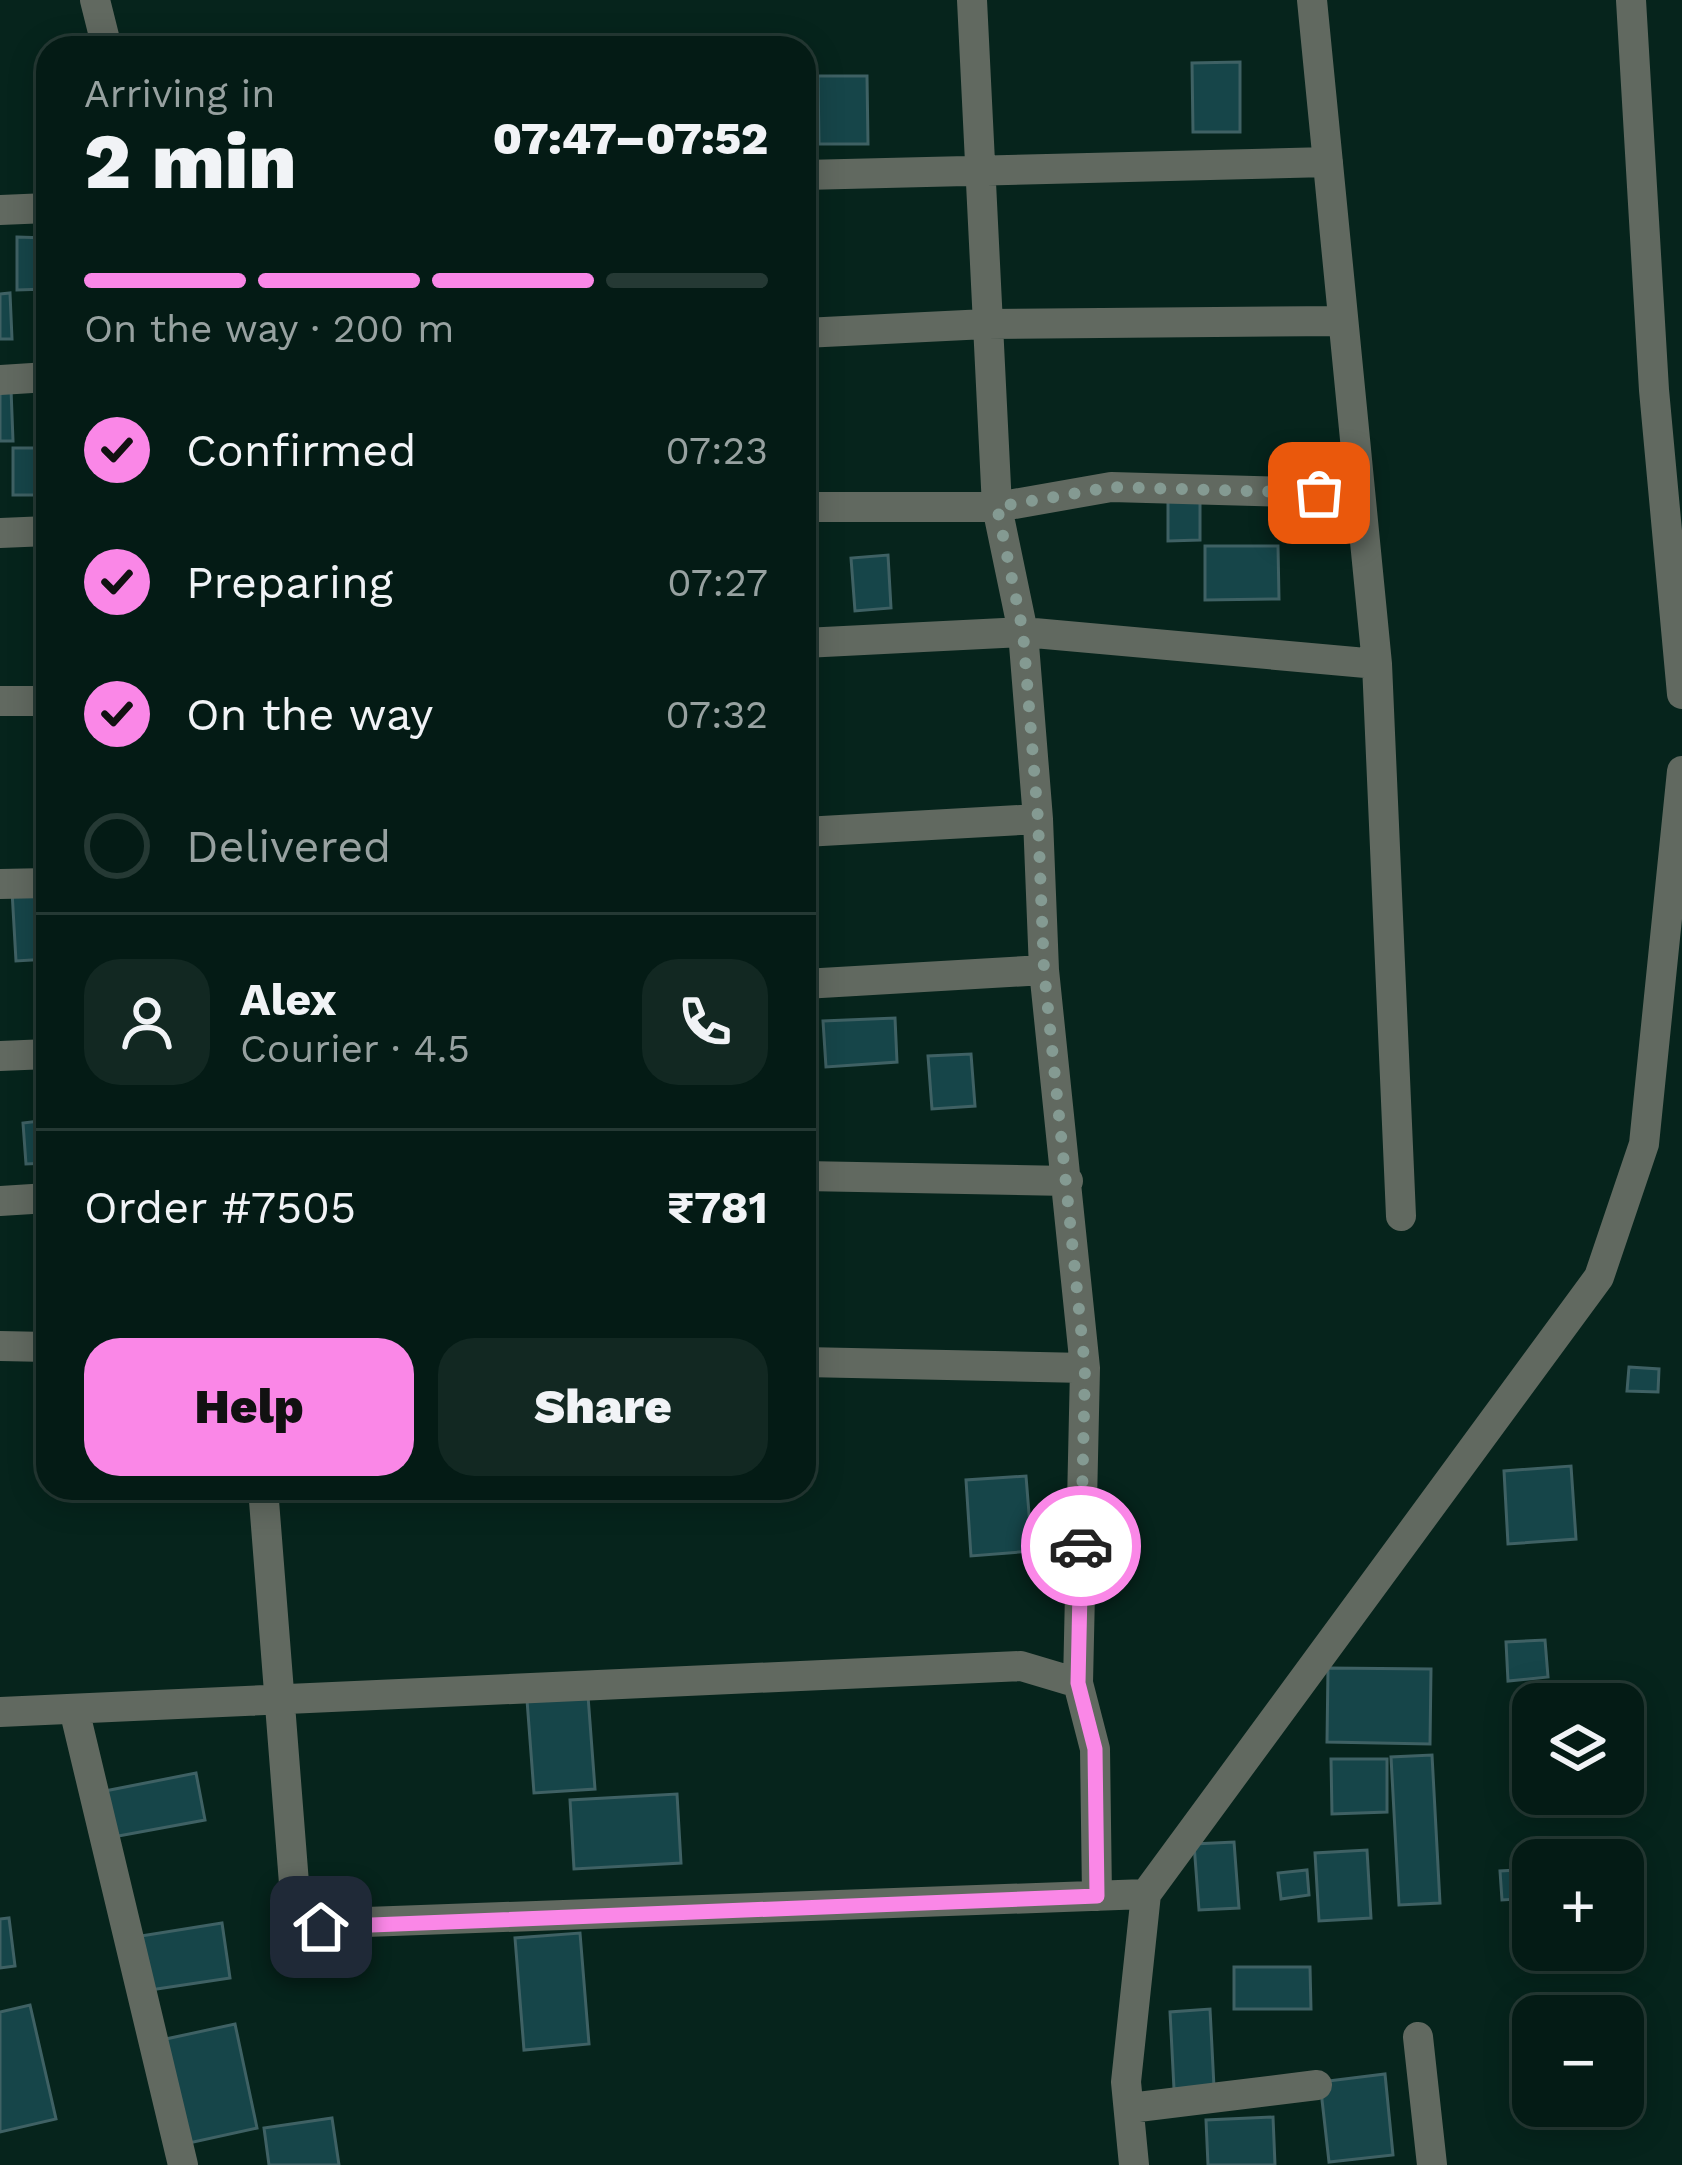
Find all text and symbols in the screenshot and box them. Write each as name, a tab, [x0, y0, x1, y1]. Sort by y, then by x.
text: Arriving in	[84, 71, 275, 116]
text: 07:47–07:52	[493, 112, 768, 165]
text: 2 min	[84, 115, 297, 207]
text: On the way · 200 m	[84, 306, 454, 351]
icon: check	[84, 417, 150, 483]
text: Confirmed	[186, 424, 417, 477]
text: 07:23	[666, 428, 768, 473]
pin	[1268, 442, 1370, 544]
icon: bag	[1286, 460, 1352, 526]
icon: check	[84, 549, 150, 615]
text: Preparing	[186, 556, 393, 609]
text: 07:27	[667, 560, 768, 605]
icon: check	[84, 681, 150, 747]
text: On the way	[186, 688, 433, 741]
text: 07:32	[666, 692, 768, 737]
text: Delivered	[186, 820, 391, 873]
button: person	[84, 959, 210, 1085]
button: phone	[642, 959, 768, 1085]
text: Alex	[240, 973, 337, 1026]
text: Courier · 4.5	[240, 1026, 470, 1071]
text: Order #7505	[84, 1181, 356, 1234]
text: ₹781	[667, 1181, 768, 1234]
button: Help	[84, 1338, 414, 1476]
button: Share	[438, 1338, 768, 1476]
courier	[1021, 1486, 1141, 1606]
icon: car	[1048, 1513, 1114, 1579]
map controls	[1512, 1683, 1644, 2127]
button: layers	[1512, 1683, 1644, 1815]
button: +	[1512, 1839, 1644, 1971]
pin	[270, 1876, 372, 1978]
icon: home	[288, 1894, 354, 1960]
button: −	[1512, 1995, 1644, 2127]

